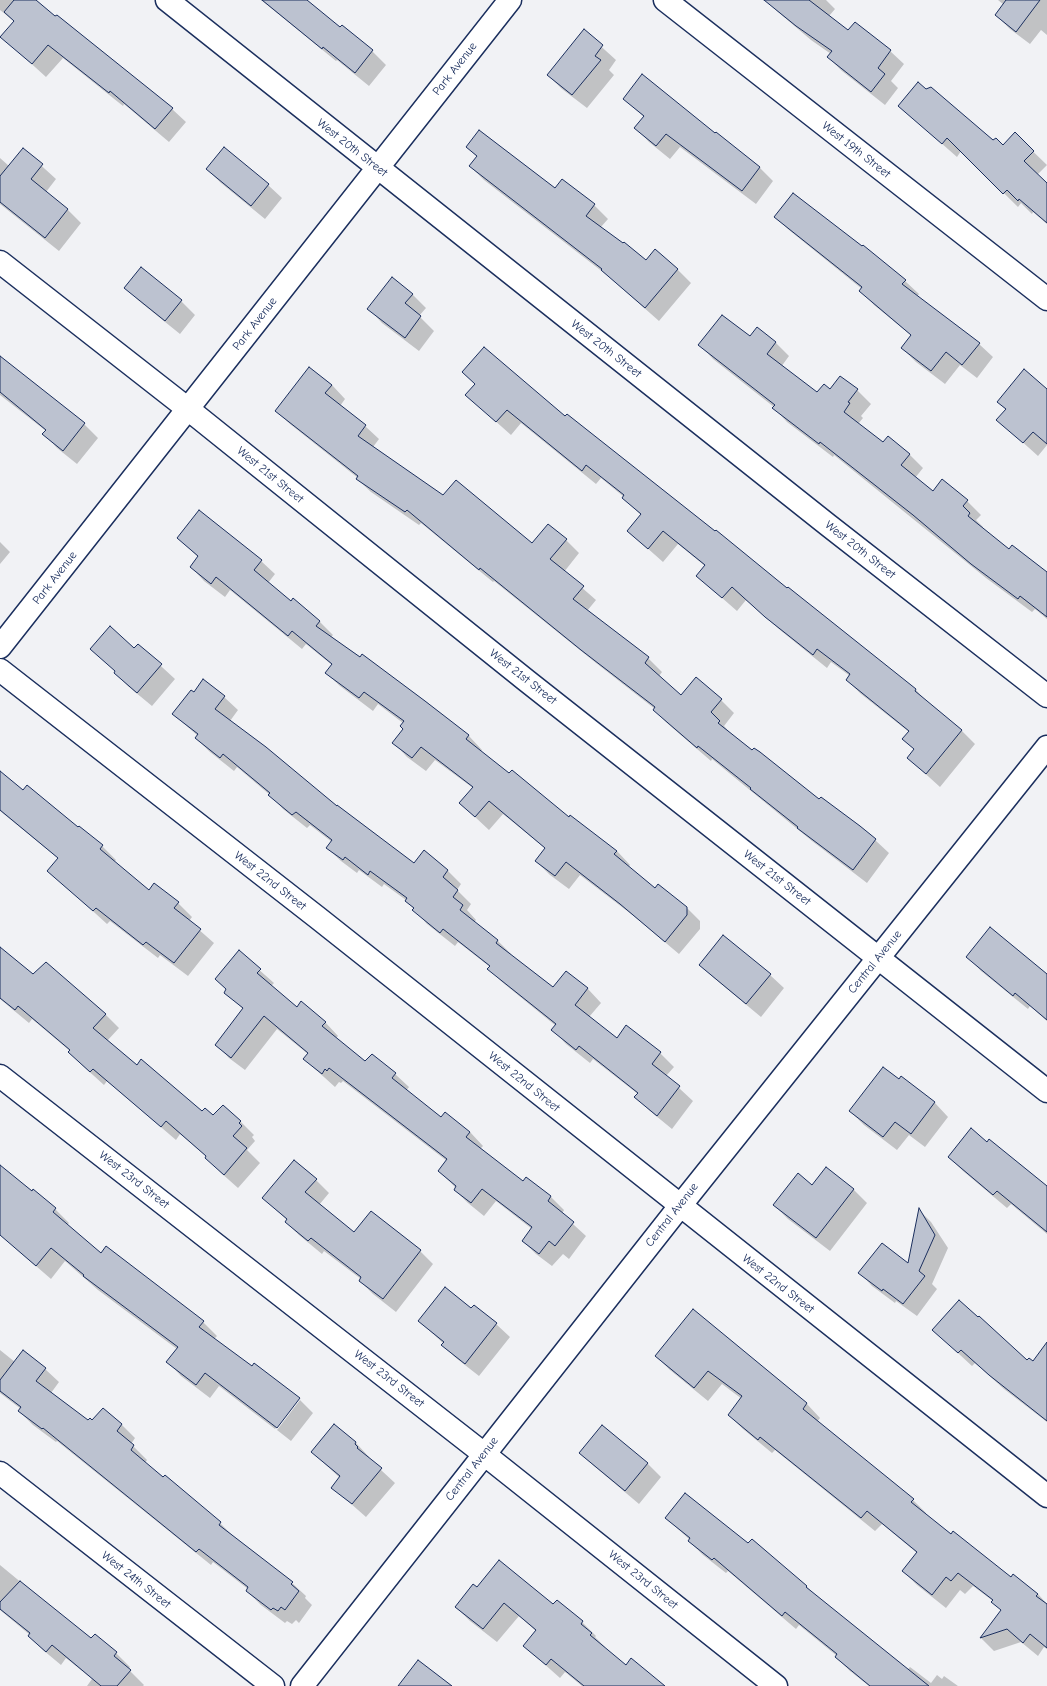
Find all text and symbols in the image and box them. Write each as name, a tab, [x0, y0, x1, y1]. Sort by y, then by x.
street label: Park Avenue	[430, 40, 480, 98]
street label: West 20th Street	[314, 116, 390, 180]
street label: West 19th Street	[819, 119, 893, 181]
street label: Park Avenue	[230, 295, 280, 353]
street label: West 20th Street	[568, 317, 644, 381]
street label: West 21st Street	[234, 444, 306, 506]
street label: West 20th Street	[822, 518, 898, 582]
street label: Park Avenue	[30, 549, 80, 607]
street label: West 21st Street	[486, 646, 560, 708]
street label: West 21st Street	[740, 847, 814, 909]
street label: West 22nd Street	[231, 848, 309, 914]
street label: Central Avenue	[845, 927, 905, 997]
street label: West 22nd Street	[485, 1049, 563, 1115]
street label: West 23rd Street	[96, 1148, 172, 1212]
street label: Central Avenue	[643, 1180, 701, 1250]
street label: West 22nd Street	[739, 1251, 817, 1317]
street label: West 23rd Street	[351, 1347, 427, 1411]
street label: Central Avenue	[443, 1434, 501, 1504]
street label: West 24th Street	[98, 1548, 174, 1612]
street label: West 23rd Street	[605, 1548, 681, 1612]

